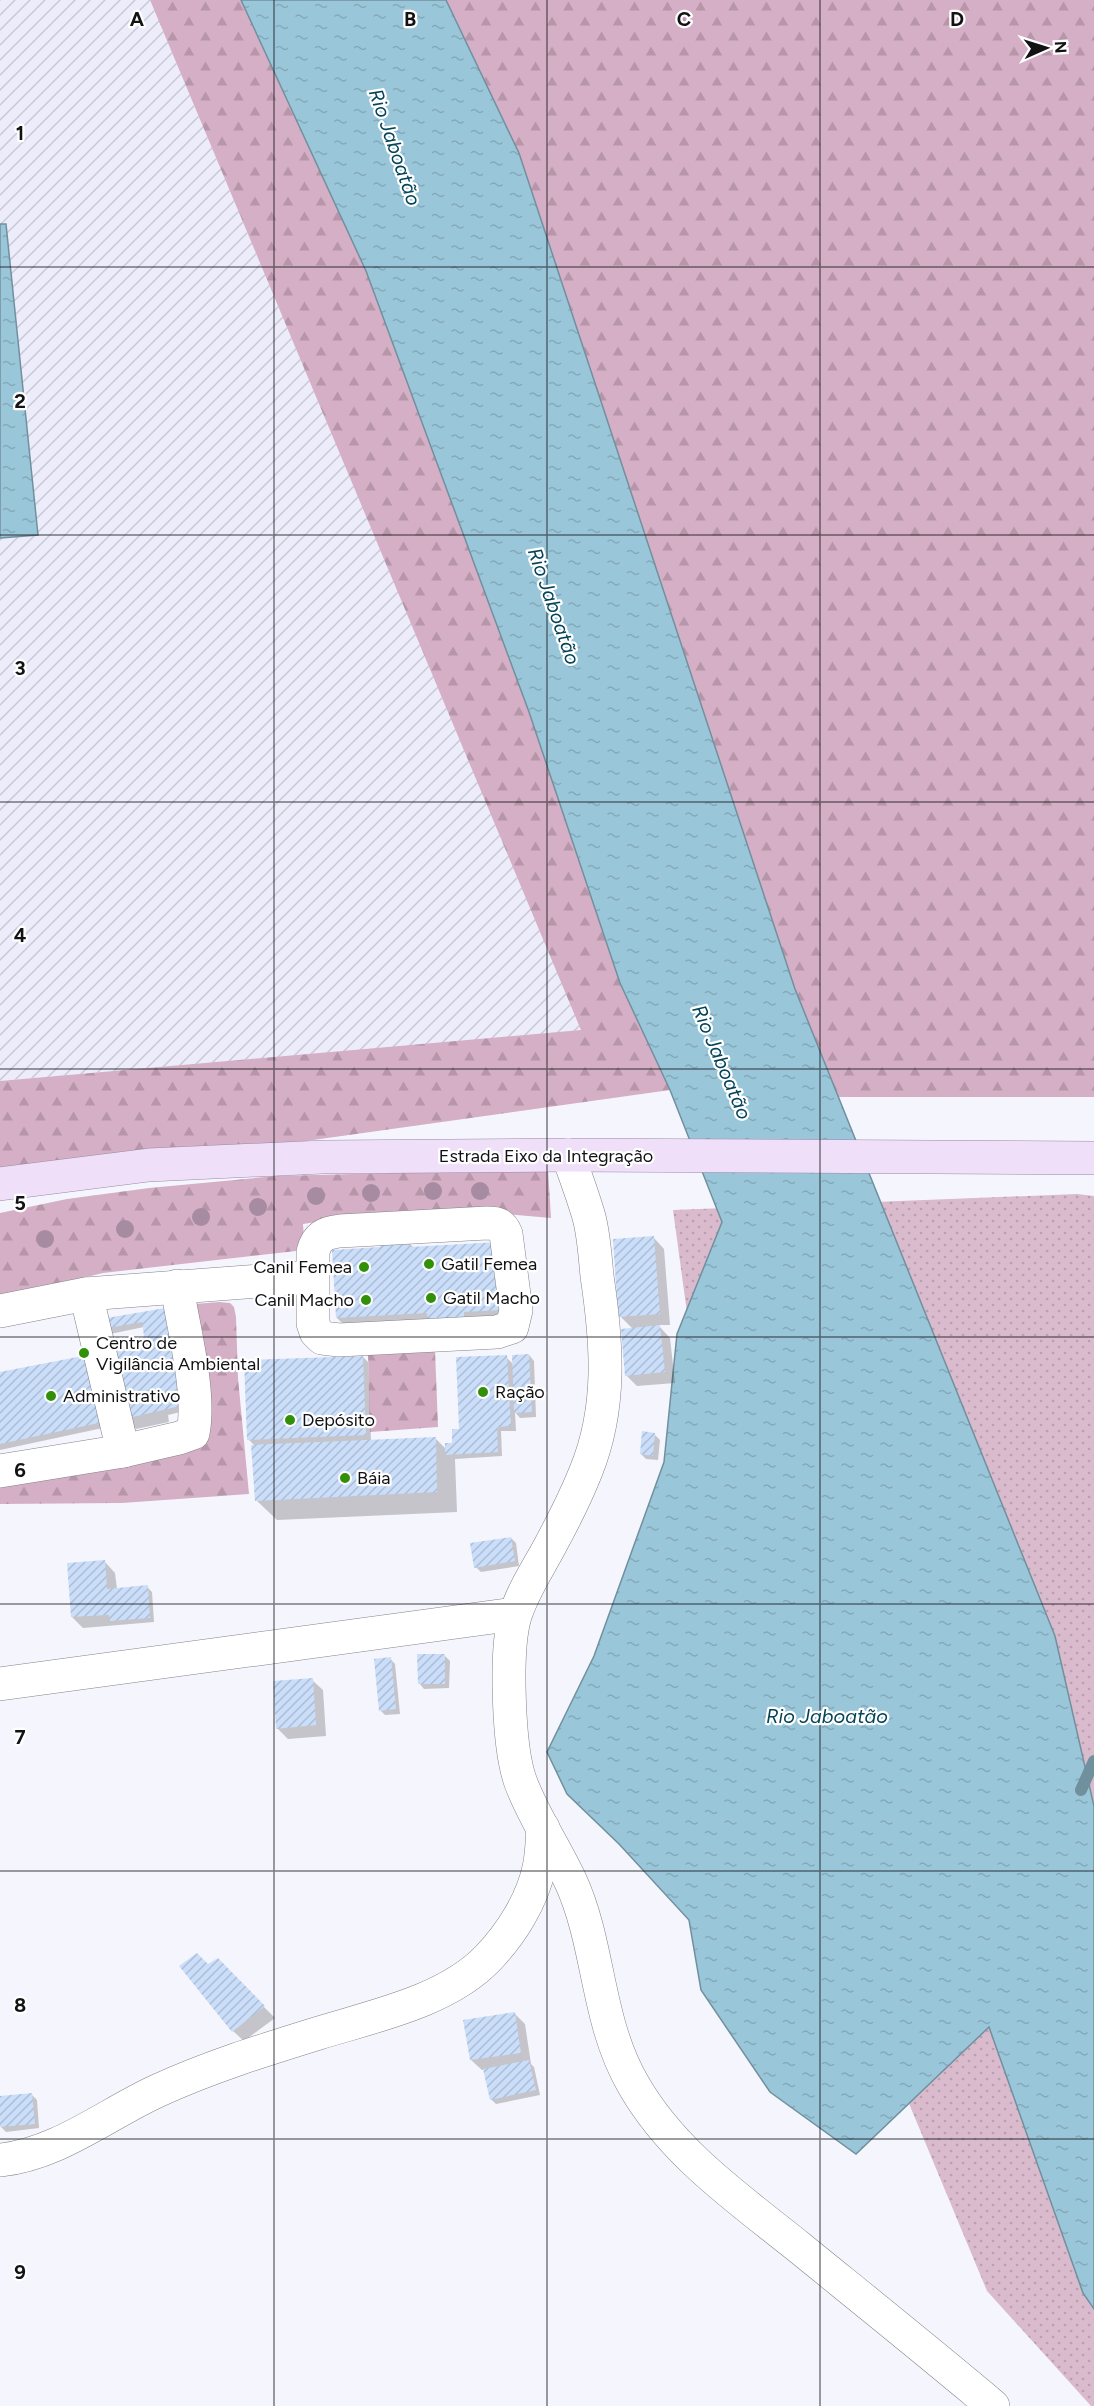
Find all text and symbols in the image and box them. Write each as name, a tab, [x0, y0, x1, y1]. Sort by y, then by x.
text: A	[130, 7, 145, 31]
text: B	[404, 7, 416, 31]
text: C	[677, 7, 691, 31]
text: D	[950, 7, 964, 31]
north arrow	[1016, 18, 1076, 78]
text: N	[1051, 41, 1070, 54]
water label: Rio Jaboatão	[364, 85, 426, 209]
text: 1	[16, 121, 24, 145]
text: 2	[14, 389, 26, 413]
water label: Rio Jaboatão	[523, 544, 585, 668]
text: 3	[14, 656, 26, 680]
text: 4	[14, 923, 27, 947]
water label: Rio Jaboatão	[687, 1001, 757, 1123]
street label: Estrada Eixo da Integração	[439, 1145, 653, 1167]
text: 5	[14, 1191, 26, 1215]
place label: Gatil Femea	[441, 1253, 537, 1275]
place label: Canil Femea	[253, 1256, 352, 1278]
marker: Gatil Femea	[422, 1257, 436, 1271]
marker: Canil Femea	[357, 1260, 371, 1274]
place label: Gatil Macho	[443, 1287, 540, 1309]
place label: Canil Macho	[255, 1289, 354, 1311]
marker: Gatil Macho	[424, 1291, 438, 1305]
marker: Canil Macho	[359, 1293, 373, 1307]
place label: Centro de Vigilância Ambiental	[96, 1332, 260, 1375]
marker: Centro de Vigilância Ambiental	[77, 1346, 91, 1360]
place label: Ração	[495, 1381, 545, 1403]
place label: Administrativo	[63, 1385, 180, 1407]
marker: Ração	[476, 1385, 490, 1399]
marker: Administrativo	[44, 1389, 58, 1403]
place label: Depósito	[302, 1409, 375, 1431]
marker: Depósito	[283, 1413, 297, 1427]
text: 6	[14, 1458, 26, 1482]
place label: Báia	[357, 1467, 391, 1489]
marker: Báia	[338, 1471, 352, 1485]
water label: Rio Jaboatão	[766, 1704, 888, 1728]
text: 7	[14, 1725, 26, 1749]
text: 8	[14, 1993, 26, 2017]
text: 9	[14, 2260, 26, 2284]

